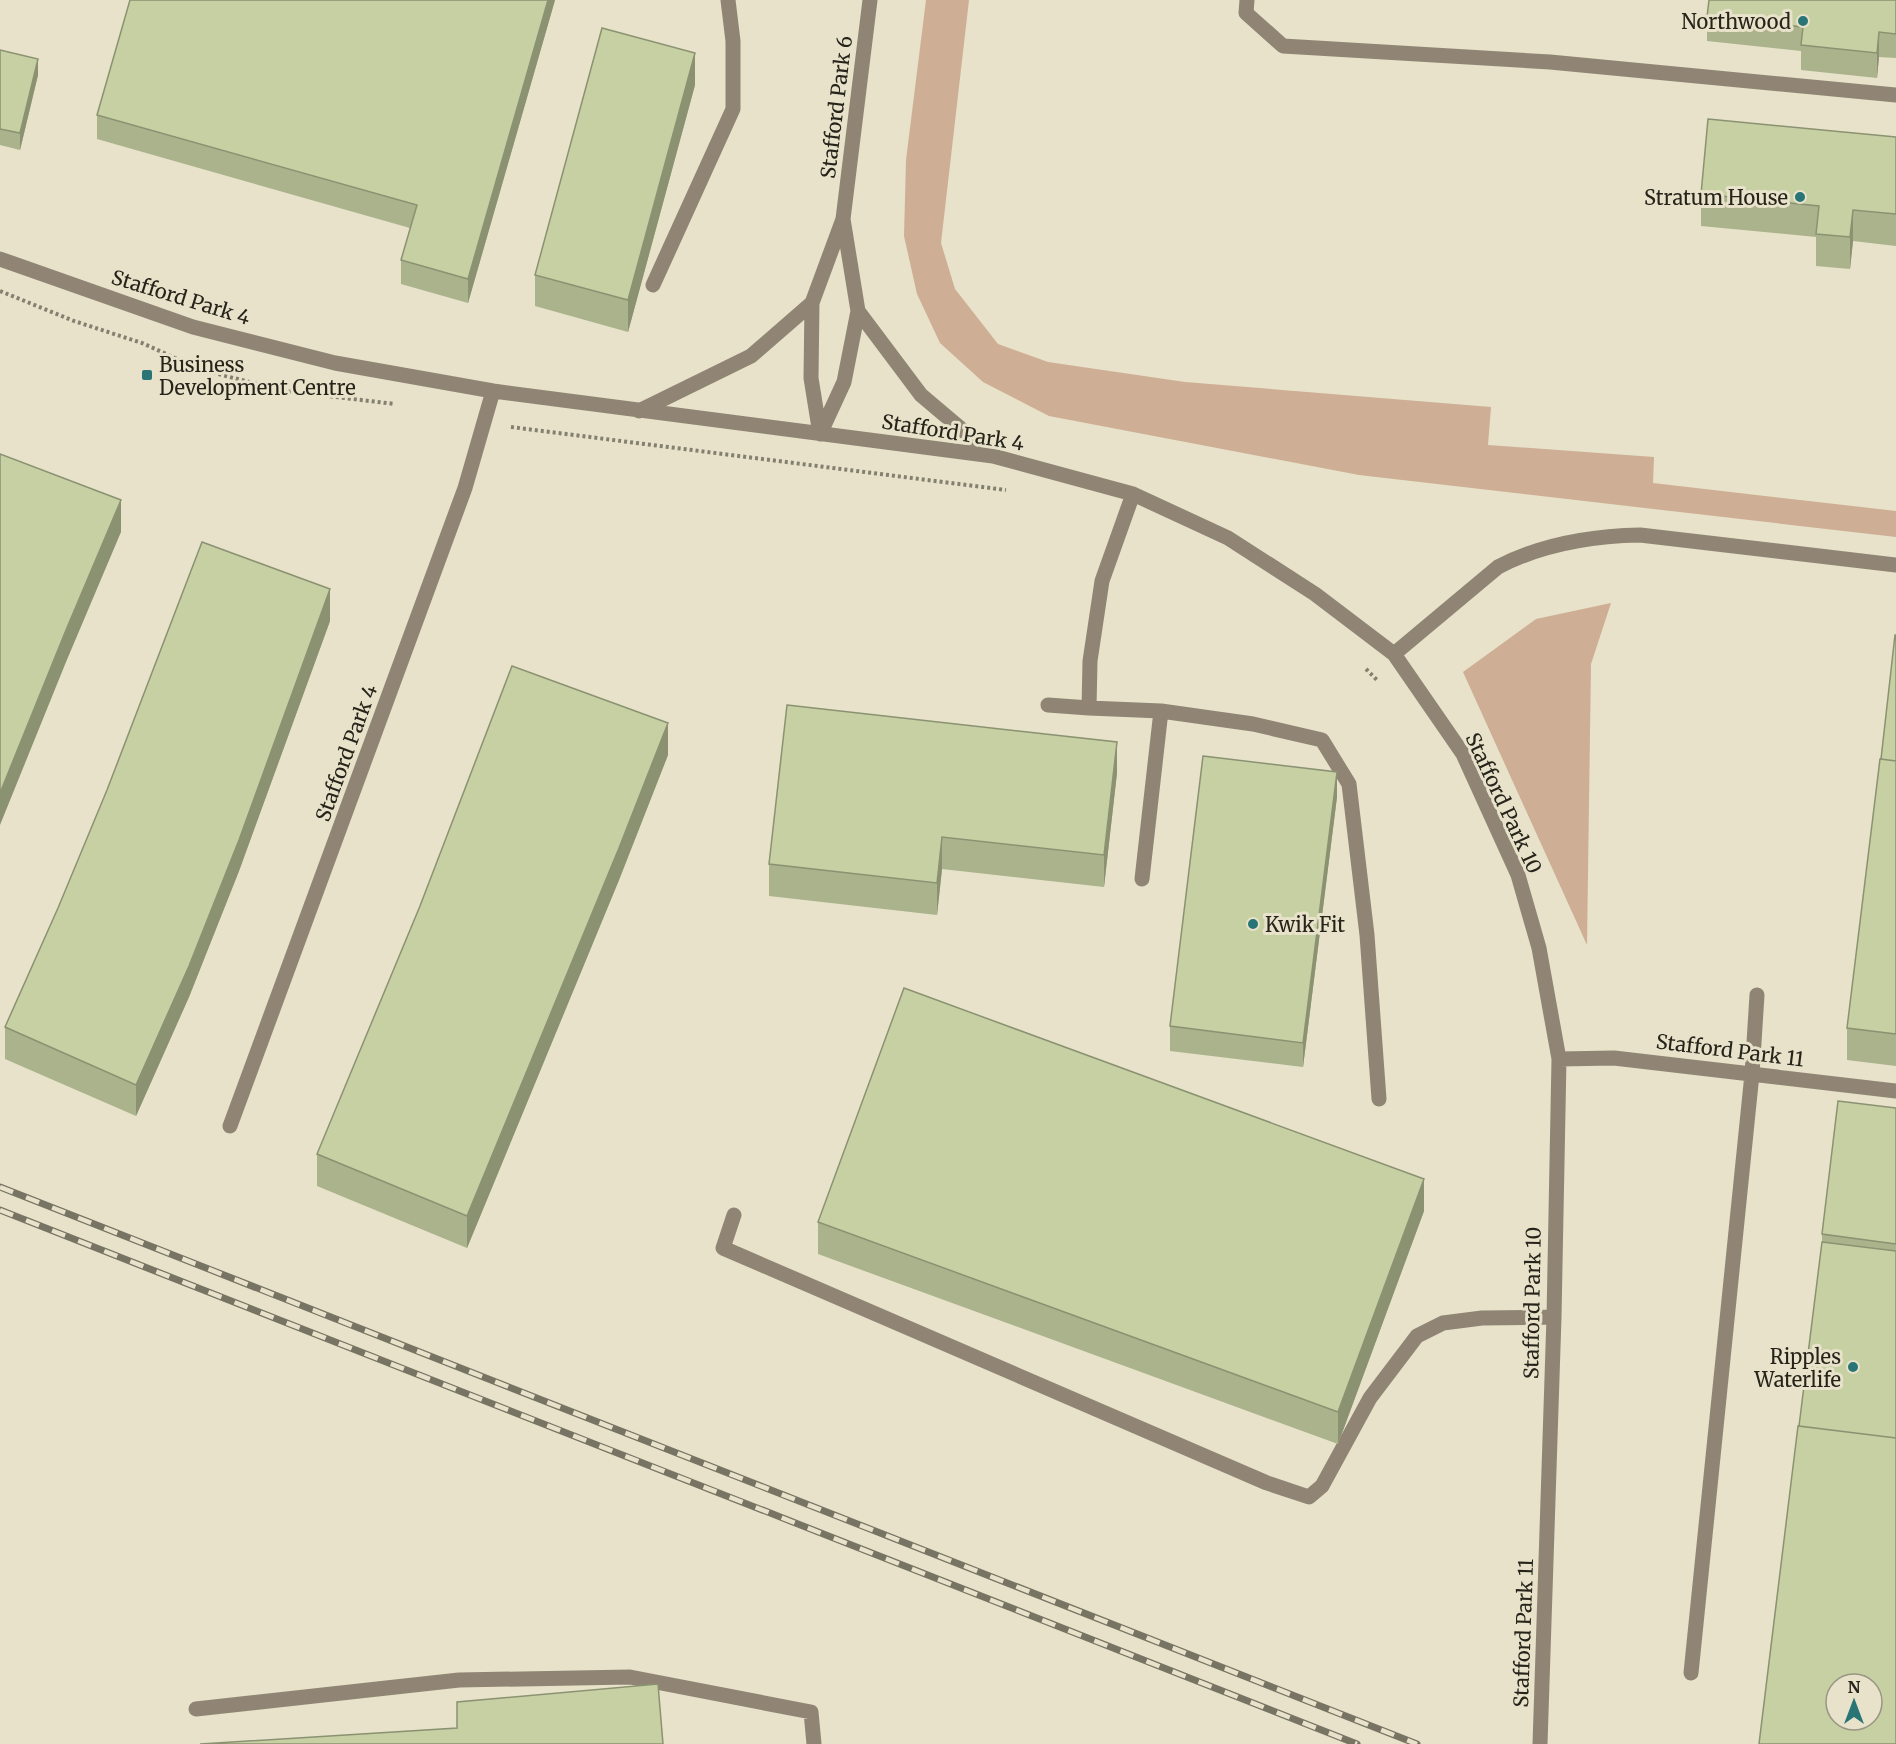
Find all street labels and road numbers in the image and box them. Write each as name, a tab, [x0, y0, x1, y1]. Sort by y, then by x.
street label: Stafford Park 6	[815, 34, 857, 180]
street label: Stafford Park 4	[109, 264, 253, 330]
street label: Stafford Park 4	[880, 408, 1026, 456]
street label: Stafford Park 4	[310, 681, 382, 825]
street label: Stafford Park 10	[1460, 729, 1548, 877]
street label: Stafford Park 11	[1655, 1029, 1805, 1071]
street label: Stafford Park 10	[1518, 1227, 1546, 1379]
street label: Stafford Park 11	[1508, 1558, 1538, 1708]

